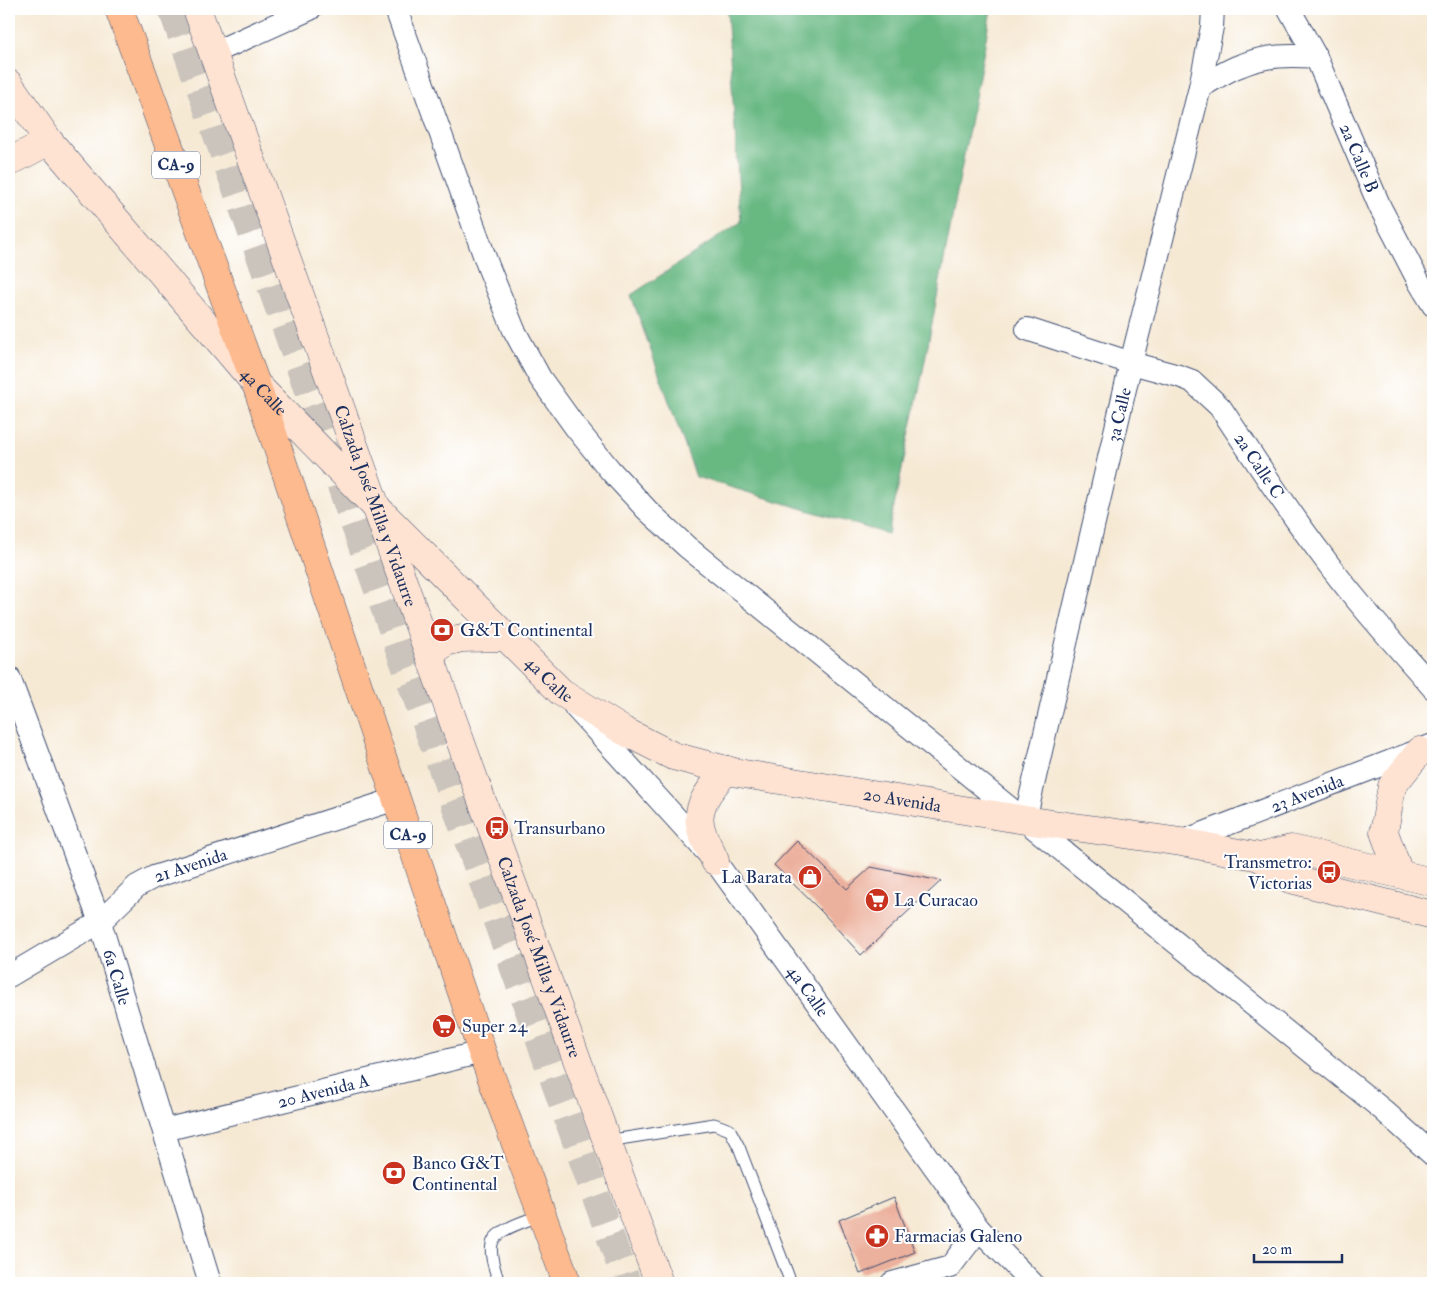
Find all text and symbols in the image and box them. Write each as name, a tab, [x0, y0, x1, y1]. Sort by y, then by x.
street label: 2a Calle B	[1334, 120, 1384, 196]
road number: CA-9	[152, 152, 200, 178]
street label: 4a Calle	[236, 363, 293, 421]
street label: 3a Calle	[1102, 385, 1137, 444]
street label: Calzada José Milla y Vidaurre	[329, 402, 423, 610]
street label: 2a Calle C	[1229, 428, 1289, 503]
bank icon: G&T Continental	[429, 617, 455, 643]
place label: G&T Continental	[460, 619, 593, 642]
street label: 4a Calle	[520, 651, 577, 708]
street label: 23 Avenida	[1267, 769, 1347, 818]
street label: 20 Avenida	[862, 782, 943, 818]
bus stop icon: Transurbano	[484, 815, 510, 841]
place label: Transurbano	[514, 817, 605, 840]
road number: CA-9	[384, 822, 432, 848]
street label: 21 Avenida	[151, 842, 231, 888]
place label: Transmetro: Victorias	[1224, 851, 1312, 895]
street label: Calzada José Milla y Vidaurre	[492, 853, 587, 1061]
bus stop icon: Transmetro: Victorias	[1316, 859, 1342, 885]
shop icon: La Barata	[797, 864, 823, 890]
place label: La Barata	[721, 866, 793, 889]
supermarket icon: La Curacao	[864, 887, 890, 913]
place label: La Curacao	[894, 889, 978, 912]
street label: 6a Calle	[97, 946, 136, 1008]
street label: 4a Calle	[782, 961, 835, 1022]
supermarket icon: Super 24	[431, 1013, 457, 1039]
place label: Super 24	[462, 1015, 528, 1038]
street label: 20 Avenida A	[275, 1068, 372, 1113]
place label: Banco G&T Continental	[412, 1152, 504, 1196]
bank icon: Banco G&T Continental	[381, 1160, 407, 1186]
pharmacy icon: Farmacias Galeno	[864, 1223, 890, 1249]
place label: Farmacias Galeno	[894, 1225, 1023, 1248]
scale bar	[1254, 1232, 1342, 1264]
text: 20 m	[1262, 1240, 1292, 1259]

